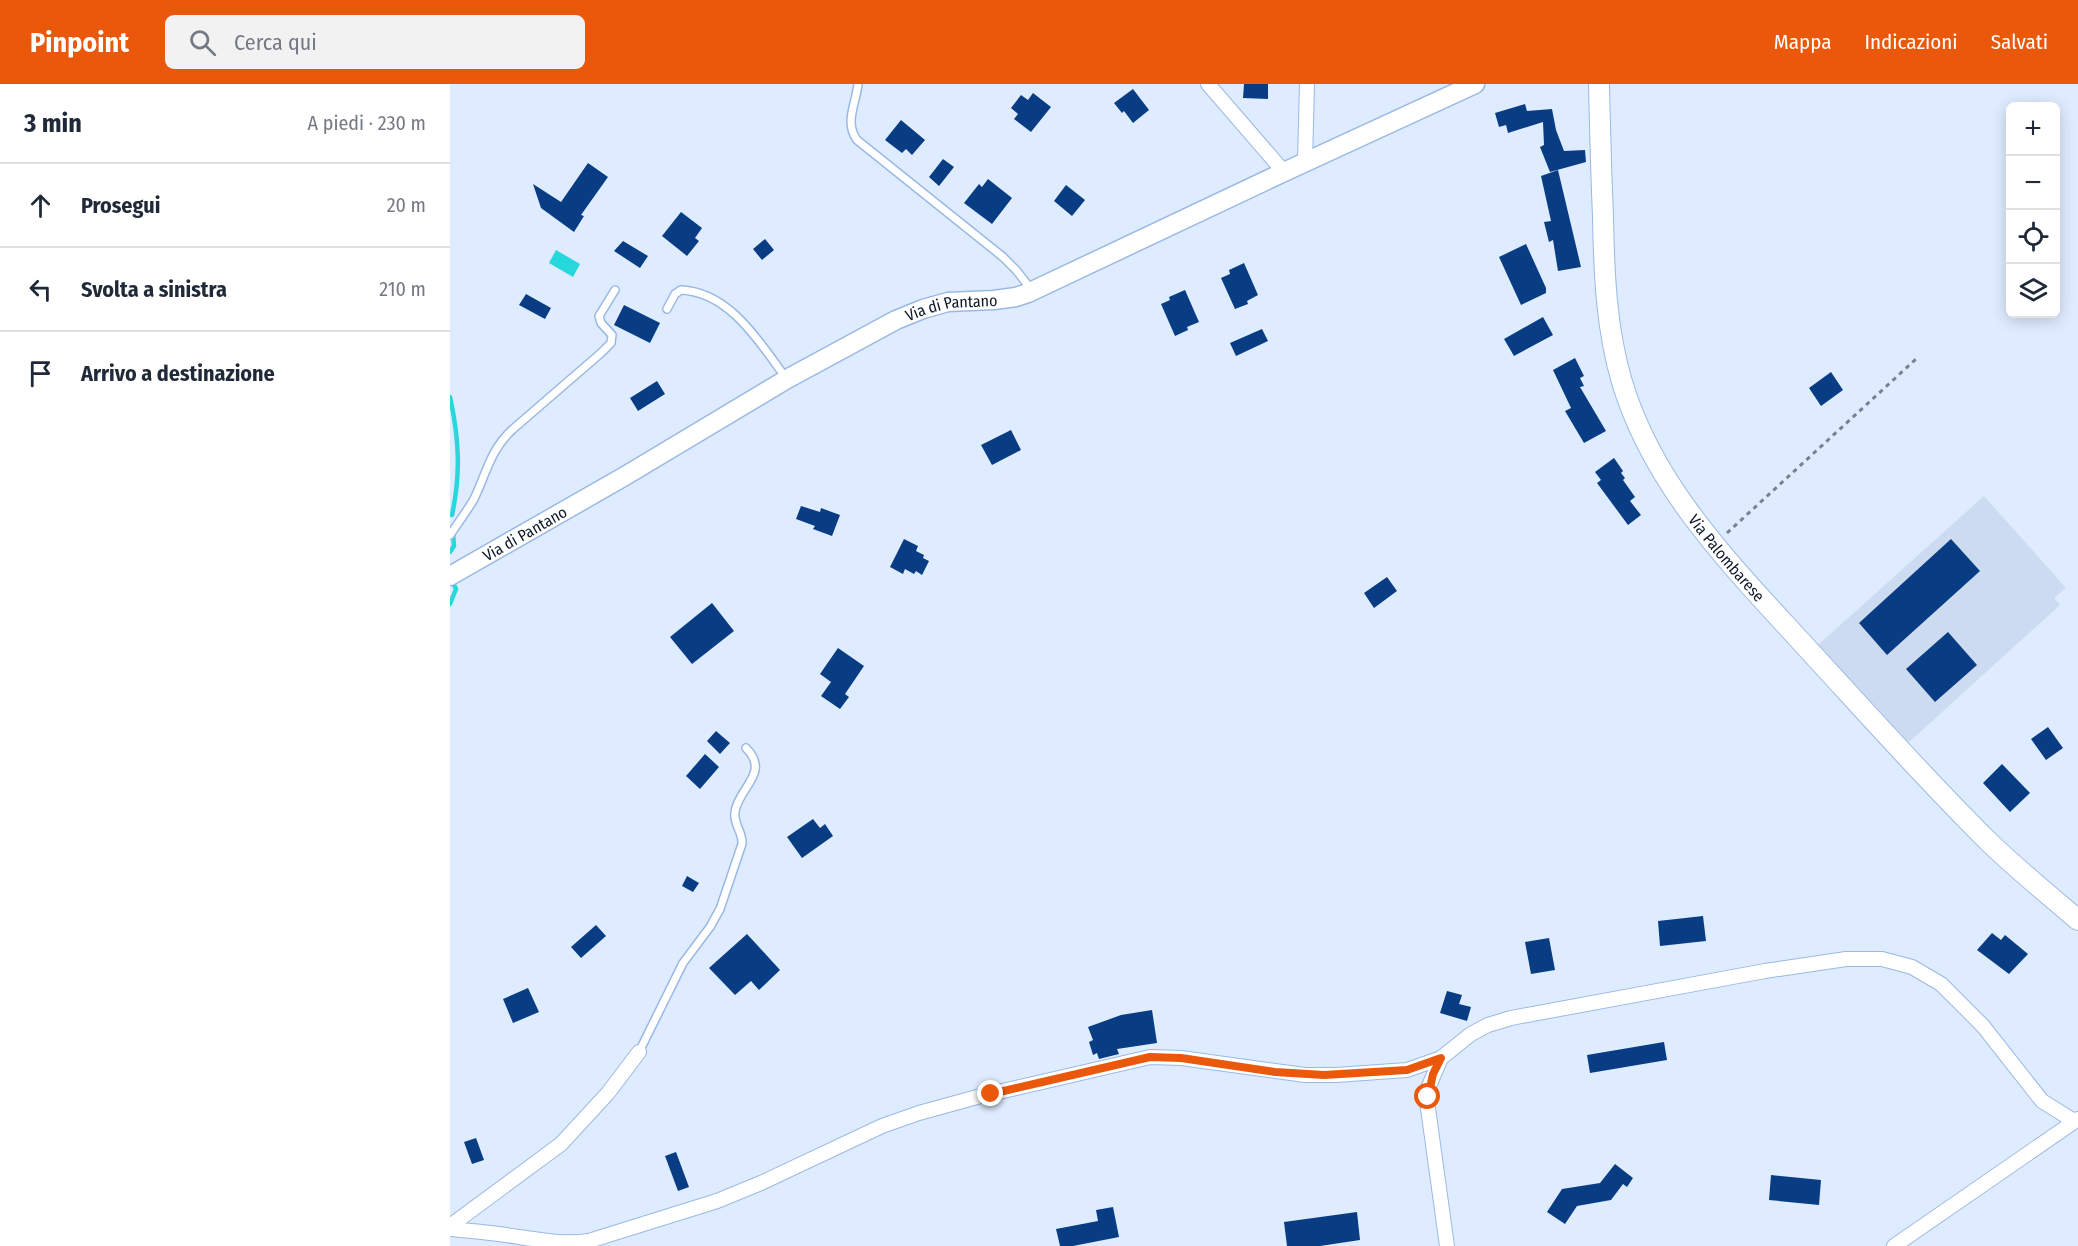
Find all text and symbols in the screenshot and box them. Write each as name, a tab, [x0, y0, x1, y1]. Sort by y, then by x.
search box	[165, 15, 585, 69]
text: Pinpoint	[30, 26, 129, 59]
icon: search	[186, 26, 219, 59]
text: Cerca qui	[234, 29, 317, 56]
text: Mappa	[1774, 29, 1831, 55]
text: Indicazioni	[1864, 29, 1958, 55]
text: Salvati	[1991, 29, 2048, 55]
map controls	[2006, 102, 2060, 318]
button: +	[2006, 102, 2060, 156]
text: 3 min	[24, 108, 82, 139]
text: A piedi · 230 m	[308, 111, 426, 135]
button: −	[2006, 156, 2060, 210]
icon: ahead	[24, 189, 57, 222]
text: Prosegui	[81, 192, 160, 219]
text: 20 m	[387, 193, 426, 217]
button: locate	[2006, 210, 2060, 264]
button: layers	[2006, 264, 2060, 318]
icon: left	[24, 273, 57, 306]
text: Svolta a sinistra	[81, 276, 227, 303]
text: 210 m	[379, 277, 426, 301]
street label: Via di Pantano	[903, 291, 998, 325]
icon: arrive	[24, 357, 57, 390]
text: Arrivo a destinazione	[81, 360, 275, 387]
street label: Via di Pantano	[479, 502, 570, 565]
street label: Via Palombarese	[1684, 511, 1769, 606]
route end	[977, 1080, 1003, 1106]
route start	[1414, 1083, 1440, 1109]

